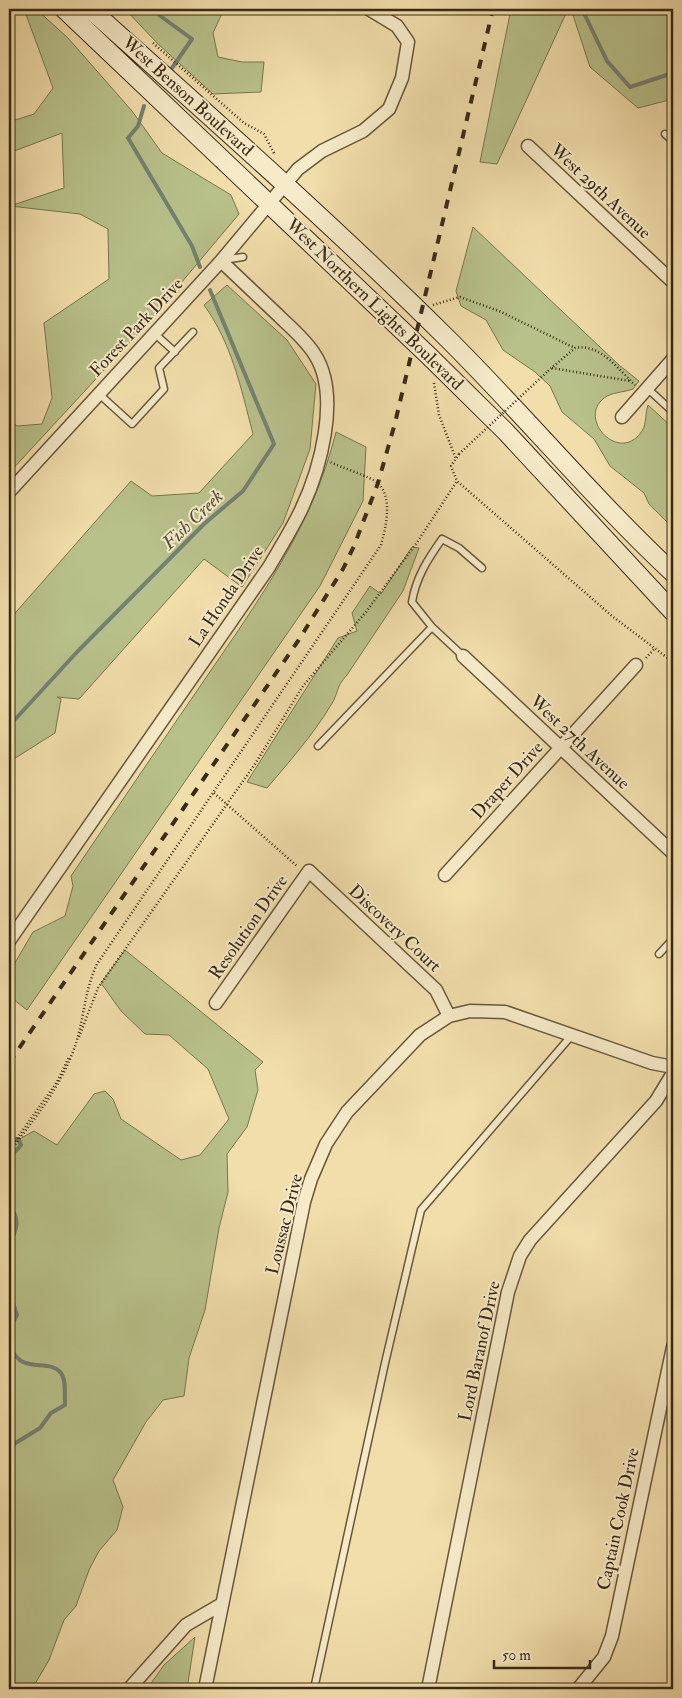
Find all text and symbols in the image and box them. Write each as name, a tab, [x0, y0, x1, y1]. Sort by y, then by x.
street label: West Benson Boulevard	[116, 31, 258, 162]
street label: West 29th Avenue	[545, 138, 656, 244]
street label: West Northern Lights Boulevard	[280, 213, 468, 395]
street label: Forest Park Drive	[85, 273, 188, 382]
water label: Fish Creek	[156, 485, 228, 555]
street label: La Honda Drive	[184, 541, 269, 652]
street label: West 27th Avenue	[524, 689, 635, 795]
street label: Draper Drive	[466, 736, 549, 824]
street label: Resolution Drive	[204, 870, 293, 984]
street label: Discovery Court	[343, 880, 446, 977]
street label: Loussac Drive	[261, 1171, 308, 1277]
street label: Lord Baranof Drive	[453, 1278, 506, 1423]
street label: Captain Cook Drive	[592, 1445, 645, 1592]
scale bar	[494, 1638, 591, 1670]
text: 50 m	[502, 1646, 531, 1665]

